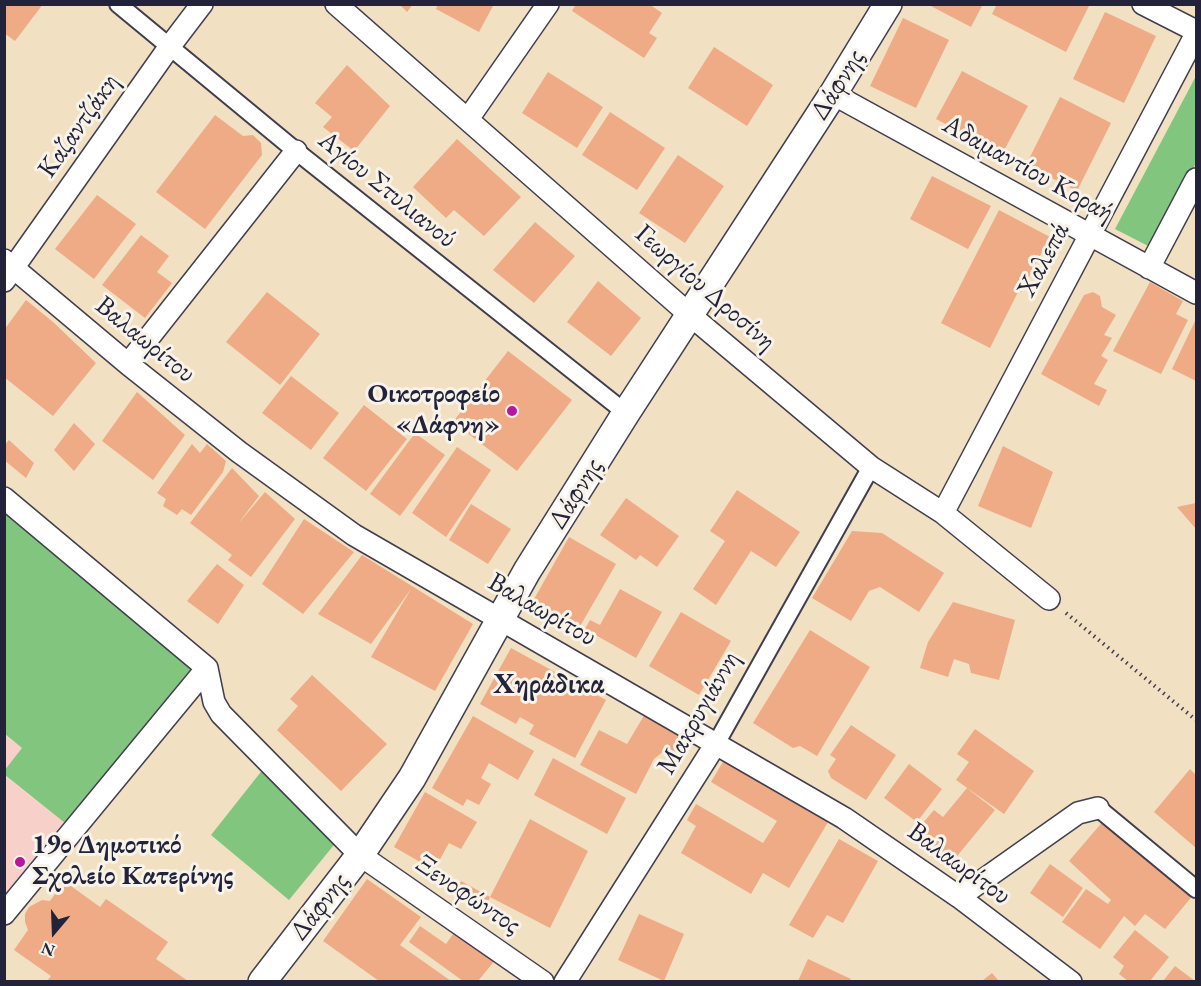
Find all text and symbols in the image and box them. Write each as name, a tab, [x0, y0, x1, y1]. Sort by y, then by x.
street label: Δάφνης	[804, 44, 872, 126]
street label: Καζαντζάκη	[31, 68, 127, 184]
street label: Αδαμαντίου Κοραή	[937, 109, 1119, 229]
street label: Αγίου Στυλιανού	[311, 124, 463, 256]
street label: Χαλεπά	[1011, 217, 1077, 303]
street label: Γεωργίου Δροσίνη	[628, 218, 782, 358]
street label: Βαλαωρίτου	[88, 290, 202, 390]
place label: Οικοτροφείο «Δάφνη»	[367, 379, 500, 442]
marker: Οικοτροφείο «Δάφνη»	[505, 404, 519, 418]
street label: Δάφνης	[542, 453, 610, 535]
street label: Βαλαωρίτου	[482, 566, 602, 654]
street label: Μακρυγιάννη	[651, 646, 747, 780]
district label: Χηράδικα	[494, 668, 604, 702]
street label: Βαλαωρίτου	[901, 816, 1017, 912]
place label: 19ο Δημοτικό Σχολείο Κατερίνης	[32, 830, 233, 893]
street label: Ξενοφώντος	[409, 848, 527, 942]
marker: 19ο Δημοτικό Σχολείο Κατερίνης	[13, 855, 27, 869]
street label: Δάφνης	[283, 866, 357, 948]
north arrow	[24, 902, 84, 962]
text: N	[38, 937, 58, 962]

